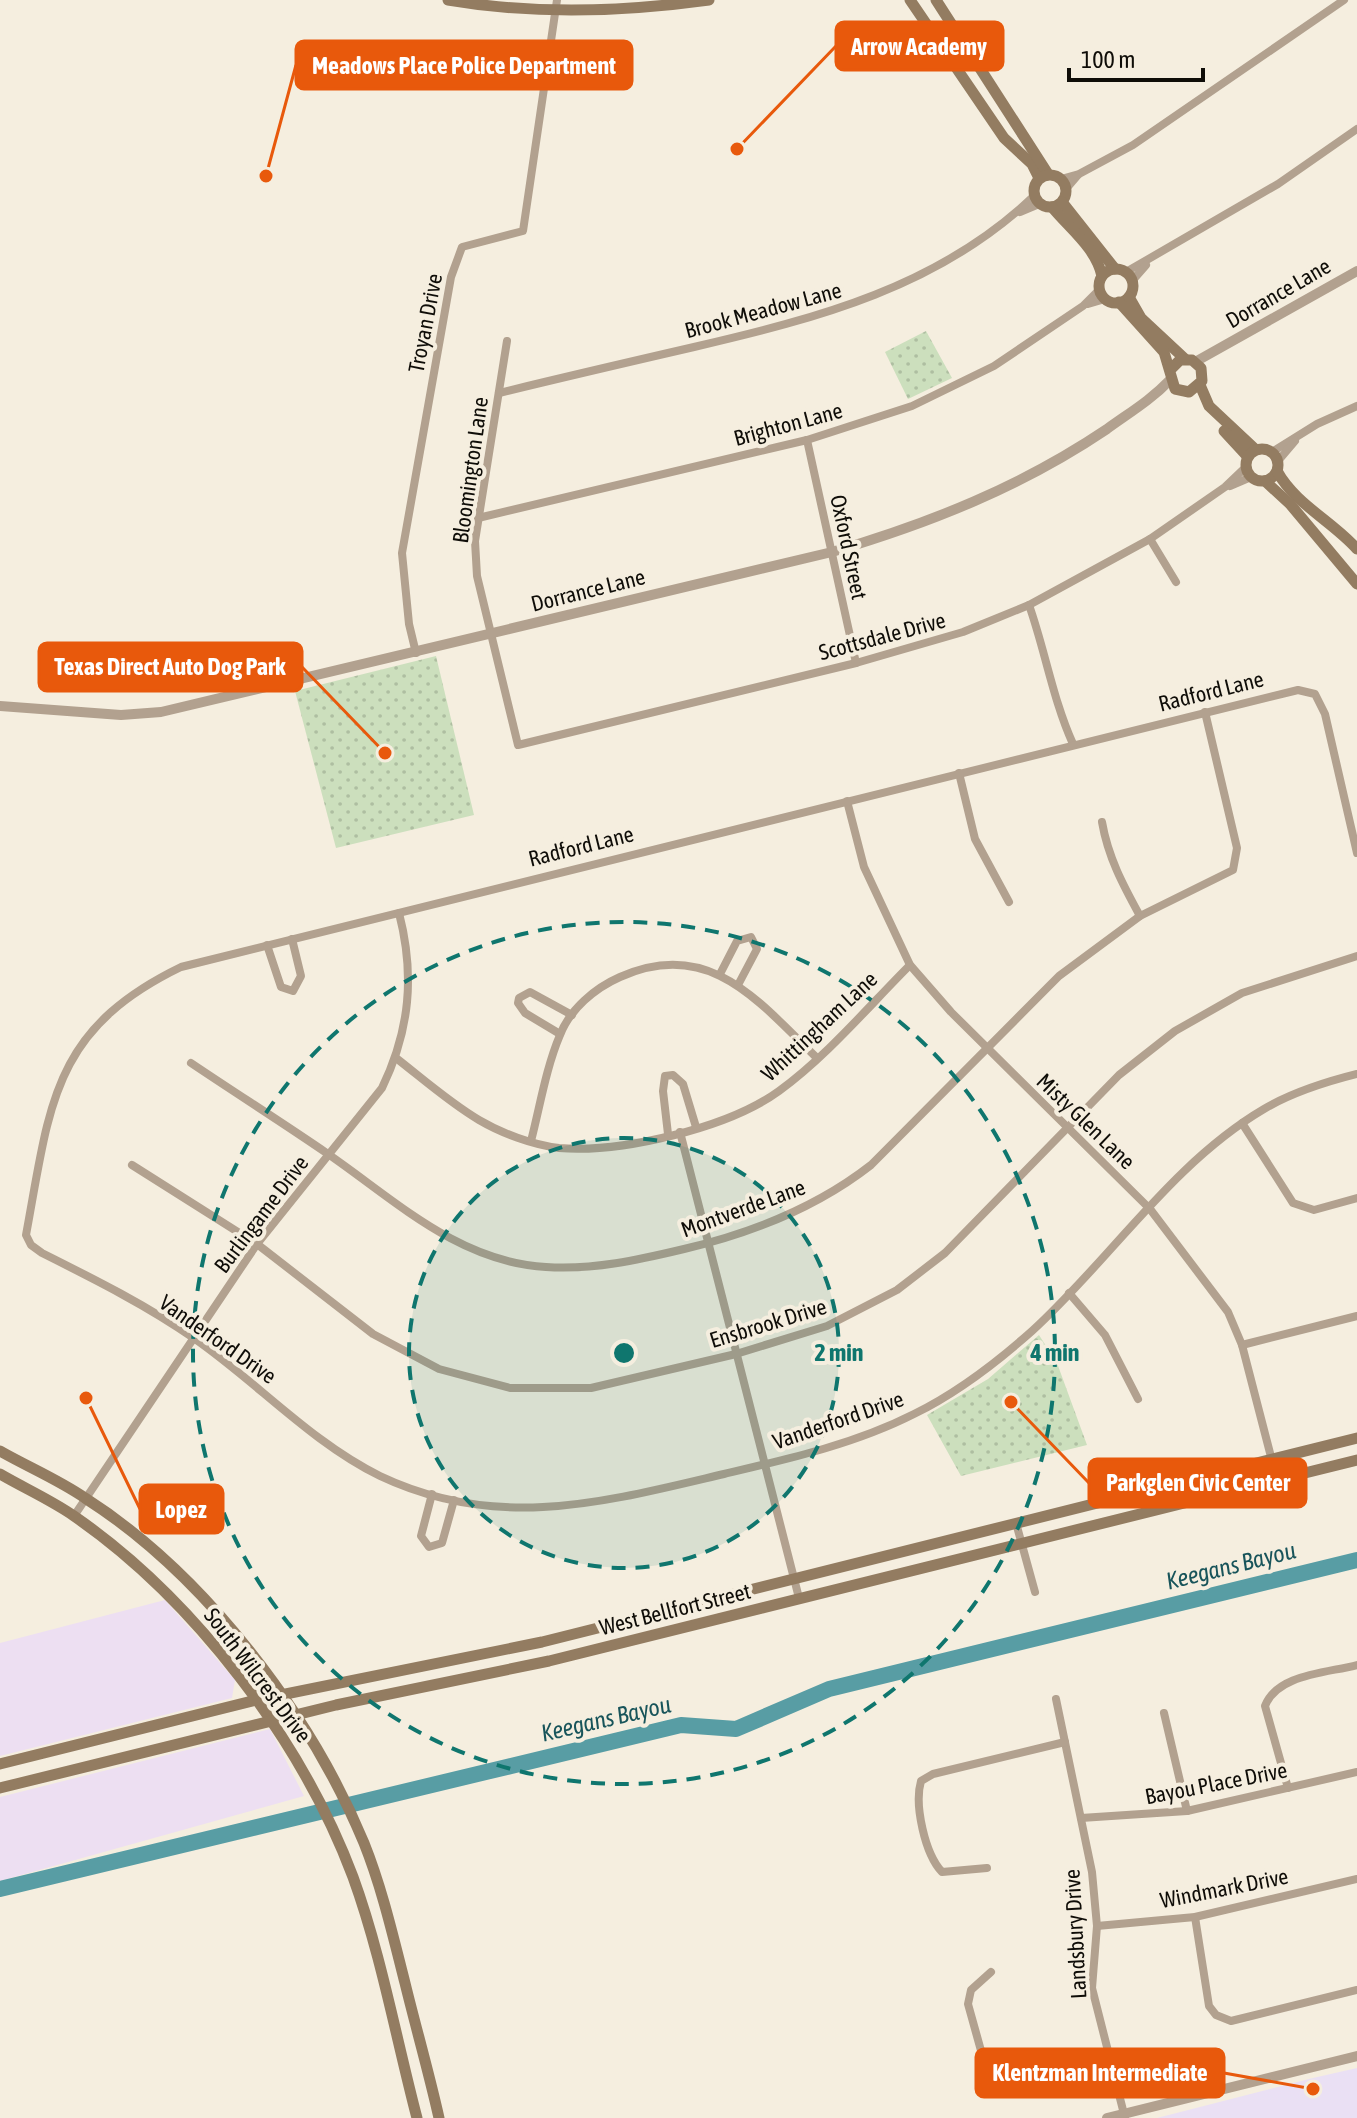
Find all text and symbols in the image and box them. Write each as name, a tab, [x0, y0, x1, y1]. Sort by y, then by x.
callout: Arrow Academy	[836, 22, 1003, 70]
scale bar	[1069, 32, 1203, 82]
text: Arrow Academy	[850, 33, 987, 60]
callout: Meadows Place Police Department	[296, 41, 632, 89]
text: 100 m	[1081, 46, 1135, 73]
text: Meadows Place Police Department	[312, 52, 616, 79]
street label: Dorrance Lane	[1221, 253, 1335, 333]
street label: Troyan Drive	[403, 271, 447, 375]
street label: Brook Meadow Lane	[682, 277, 844, 343]
street label: Bloomington Lane	[447, 395, 493, 545]
street label: Brighton Lane	[731, 397, 845, 451]
street label: Oxford Street	[825, 492, 873, 602]
street label: Dorrance Lane	[528, 563, 648, 617]
street label: Scottsdale Drive	[816, 607, 948, 665]
callout: Texas Direct Auto Dog Park	[39, 643, 302, 691]
text: Texas Direct Auto Dog Park	[54, 653, 286, 680]
street label: Radford Lane	[1156, 665, 1266, 717]
street label: Radford Lane	[526, 820, 636, 872]
street label: Whittingham Lane	[756, 966, 882, 1086]
street label: Misty Glen Lane	[1032, 1068, 1140, 1174]
street label: Burlingame Drive	[209, 1150, 313, 1278]
street label: Montverde Lane	[677, 1174, 809, 1242]
street label: Vanderford Drive	[155, 1289, 281, 1389]
street label: Ensbrook Drive	[706, 1293, 830, 1353]
centre of rings	[610, 1339, 638, 1367]
text: 2 min	[814, 1339, 864, 1366]
text: 4 min	[1029, 1339, 1080, 1366]
street label: Vanderford Drive	[769, 1385, 907, 1455]
callout: Parkglen Civic Center	[1089, 1459, 1306, 1507]
text: Parkglen Civic Center	[1106, 1469, 1291, 1496]
callout: Lopez	[140, 1485, 223, 1533]
text: Lopez	[155, 1496, 207, 1523]
water label: Keegans Bayou	[1163, 1536, 1299, 1595]
street label: West Bellfort Street	[597, 1578, 753, 1640]
street label: South Wilcrest Drive	[199, 1603, 317, 1747]
water label: Keegans Bayou	[538, 1690, 674, 1747]
street label: Bayou Place Drive	[1143, 1756, 1289, 1810]
street label: Windmark Drive	[1158, 1863, 1290, 1913]
street label: Landsbury Drive	[1059, 1868, 1091, 2000]
callout: Klentzman Intermediate	[976, 2049, 1224, 2097]
text: Klentzman Intermediate	[992, 2059, 1208, 2086]

